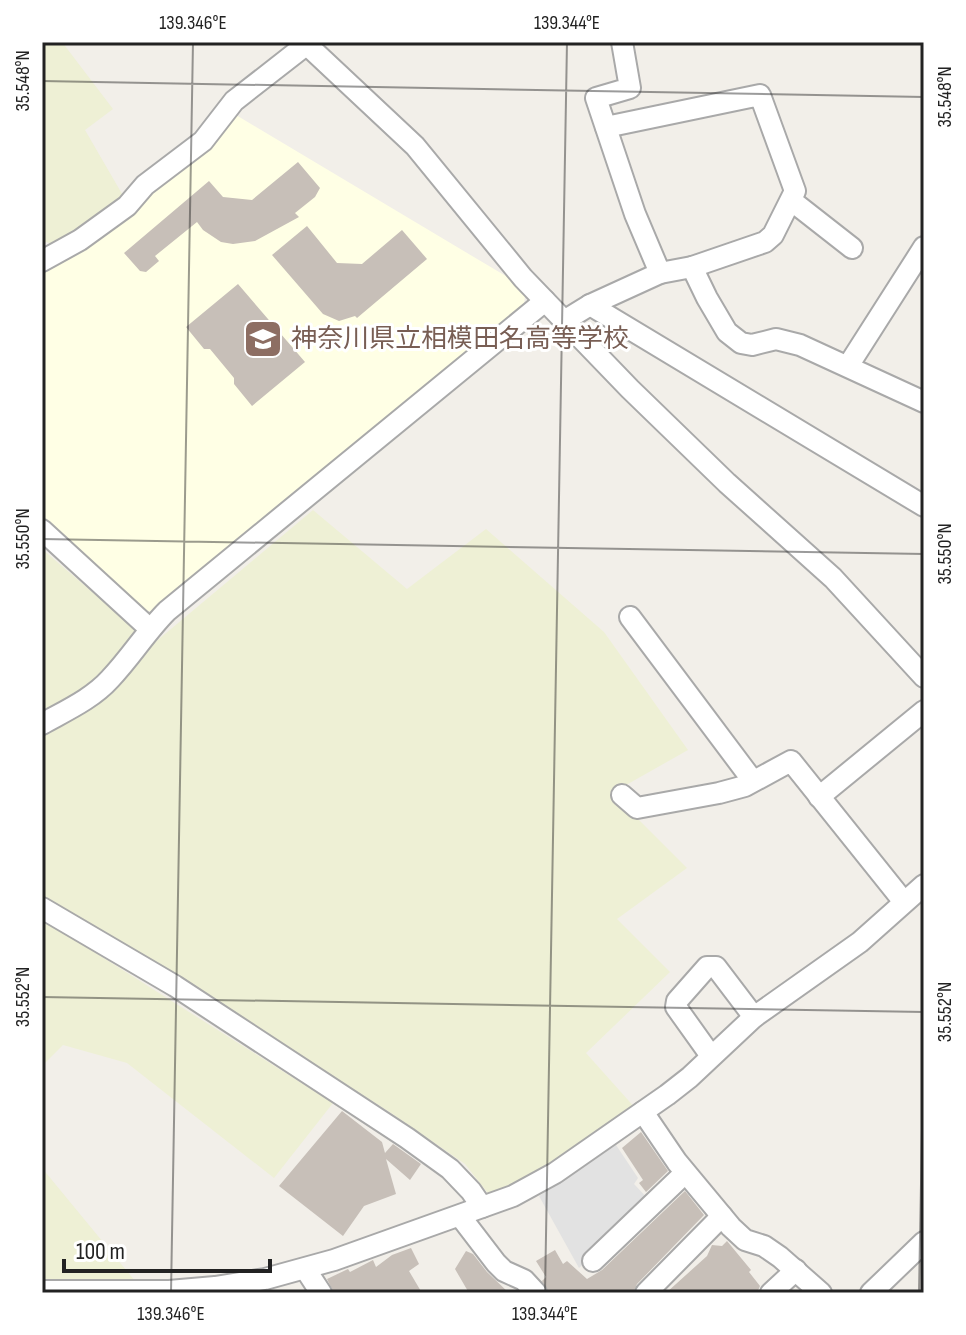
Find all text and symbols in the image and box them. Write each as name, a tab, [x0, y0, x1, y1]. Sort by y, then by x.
text: 139.346°E	[159, 11, 227, 35]
text: 139.344°E	[534, 11, 600, 35]
text: 35.548°N	[11, 50, 35, 112]
text: 35.548°N	[933, 66, 957, 128]
school or university icon: 神奈川県立相模田名高等学校	[242, 318, 284, 360]
place label: 神奈川県立相模田名高等学校	[291, 324, 629, 355]
text: 35.550°N	[11, 508, 35, 570]
text: 35.550°N	[933, 523, 957, 585]
text: 35.552°N	[11, 967, 35, 1027]
text: 35.552°N	[933, 982, 957, 1042]
scale bar	[64, 1223, 270, 1273]
text: 100 m	[76, 1237, 125, 1266]
text: 139.346°E	[137, 1302, 205, 1326]
text: 139.344°E	[512, 1302, 578, 1326]

